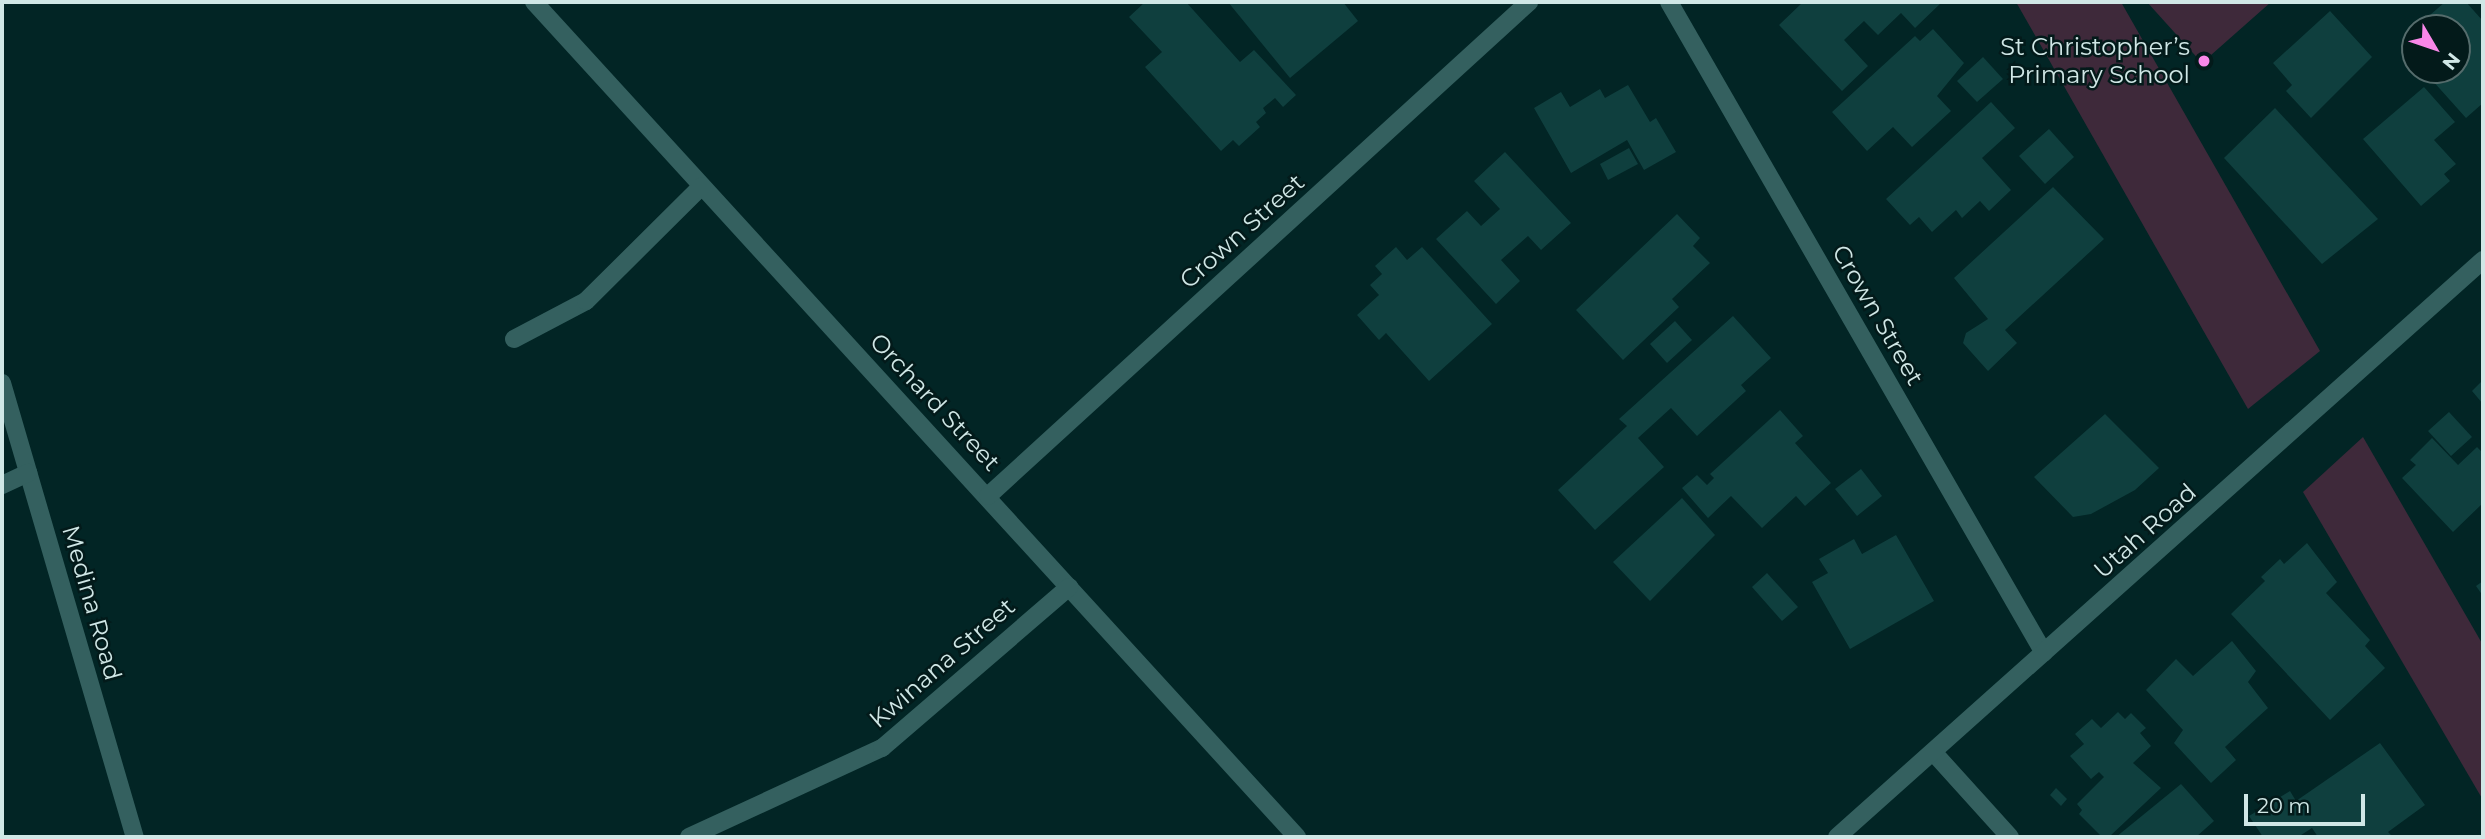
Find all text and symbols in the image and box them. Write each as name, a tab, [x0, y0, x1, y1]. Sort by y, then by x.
north arrow	[2401, 14, 2471, 84]
place label: St Christopher’s Primary School	[2000, 33, 2190, 89]
text: N	[2437, 48, 2465, 74]
marker: St Christopher’s Primary School	[2196, 53, 2212, 69]
street label: Crown Street	[1174, 168, 1310, 294]
street label: Crown Street	[1826, 240, 1930, 390]
street label: Orchard Street	[864, 327, 1006, 477]
street label: Utah Road	[2088, 478, 2202, 584]
street label: Medina Road	[56, 522, 128, 684]
street label: Kwinana Street	[863, 592, 1021, 734]
scale bar	[2247, 780, 2368, 824]
text: 20 m	[2257, 793, 2311, 818]

